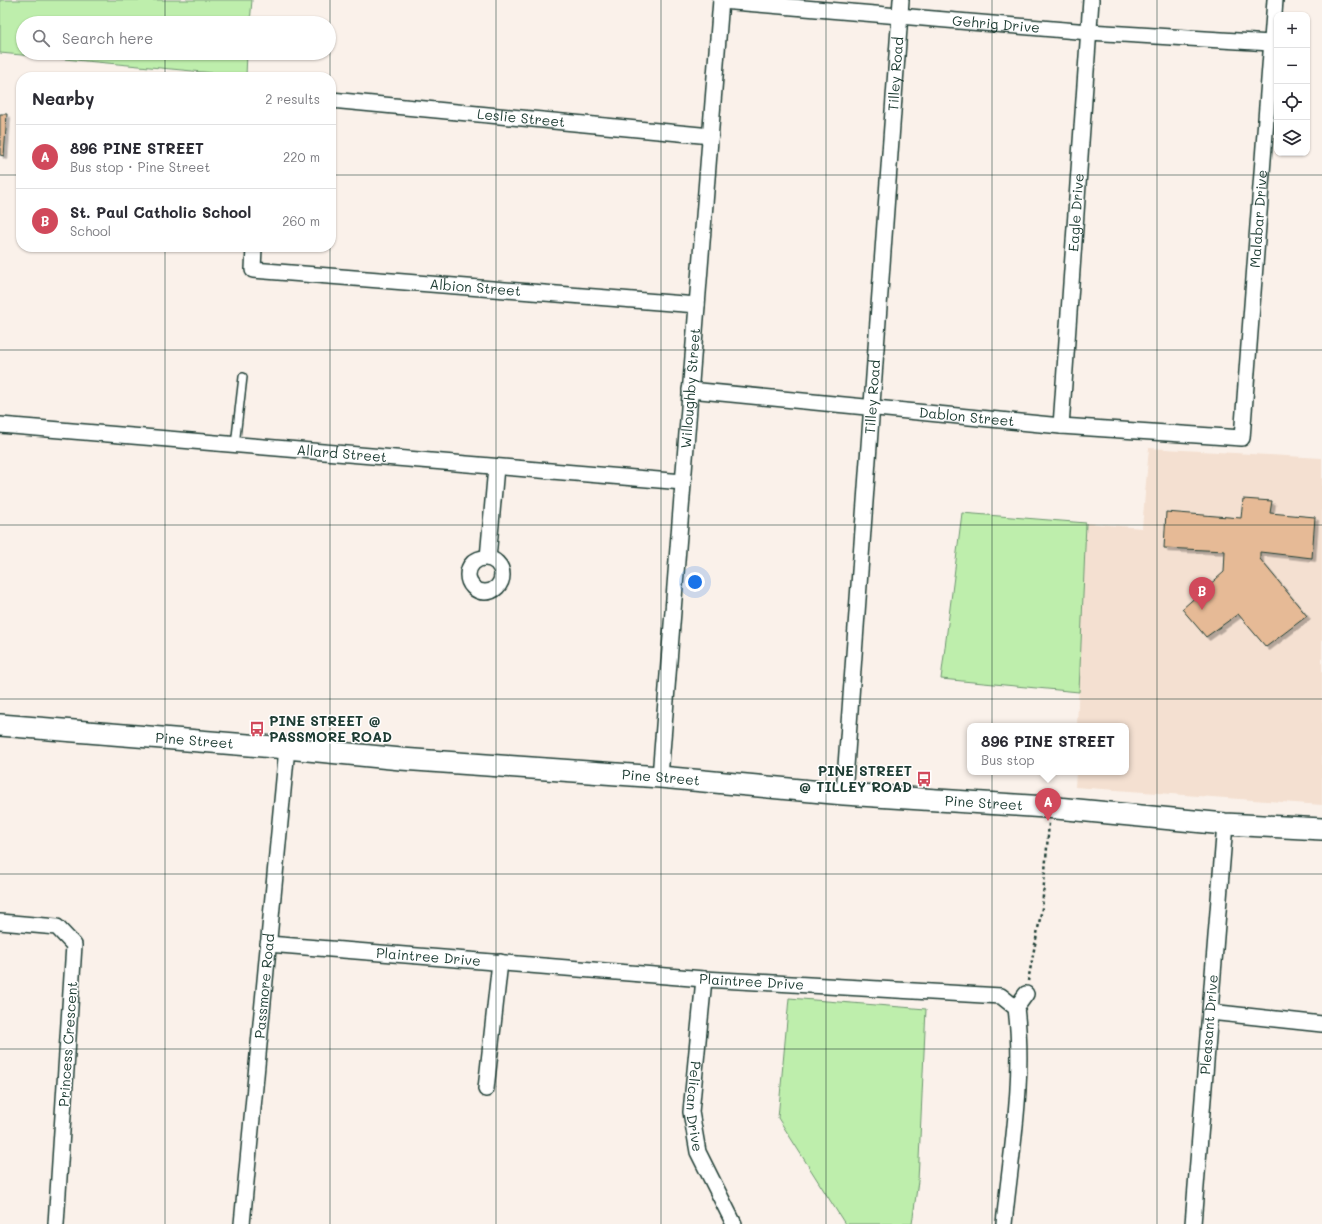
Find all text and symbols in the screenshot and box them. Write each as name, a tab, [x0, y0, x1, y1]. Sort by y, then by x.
street label: Gehrig Drive	[951, 11, 1041, 37]
map controls	[1274, 12, 1310, 156]
button: +	[1274, 12, 1310, 48]
search box	[16, 16, 336, 60]
icon: search	[30, 27, 52, 49]
text: Search here	[62, 28, 153, 48]
street label: Tilley Road	[883, 36, 907, 112]
button: −	[1274, 48, 1310, 84]
button: locate	[1274, 84, 1310, 120]
text: Nearby	[32, 87, 94, 109]
text: 2 results	[265, 90, 320, 107]
street label: Leslie Street	[476, 104, 566, 131]
button: layers	[1274, 120, 1310, 156]
text: 896 PINE STREET	[70, 138, 204, 158]
text: A	[40, 148, 50, 165]
text: 220 m	[283, 148, 320, 165]
text: Bus stop · Pine Street	[70, 158, 210, 175]
street label: Malabar Drive	[1245, 169, 1271, 268]
street label: Eagle Drive	[1063, 173, 1088, 252]
text: St. Paul Catholic School	[70, 202, 251, 222]
text: B	[41, 212, 49, 229]
text: 260 m	[282, 212, 320, 229]
text: School	[70, 222, 111, 239]
street label: Albion Street	[429, 274, 522, 300]
street label: Willoughby Street	[676, 327, 704, 449]
street label: Tilley Road	[860, 359, 884, 435]
street label: Dablon Street	[918, 402, 1015, 430]
street label: Allard Street	[296, 440, 388, 466]
your location	[685, 572, 705, 592]
pin: B	[1189, 577, 1215, 610]
place label: PINE STREET @ PASSMORE ROAD	[269, 711, 392, 746]
bus stop icon: PINE STREET @ PASSMORE ROAD	[248, 720, 266, 738]
popup	[967, 723, 1129, 775]
street label: Pine Street	[155, 727, 234, 753]
text: 896 PINE STREET	[981, 731, 1115, 751]
text: Bus stop	[981, 751, 1035, 768]
place label: PINE STREET @ TILLEY ROAD	[799, 761, 912, 796]
street label: Pine Street	[621, 764, 701, 790]
bus stop icon: PINE STREET @ TILLEY ROAD	[915, 770, 933, 788]
pin: A	[1035, 788, 1061, 821]
street label: Pine Street	[944, 791, 1024, 814]
street label: Passmore Road	[250, 932, 278, 1039]
street label: Plaintree Drive	[375, 943, 482, 970]
street label: Plaintree Drive	[698, 969, 804, 994]
street label: Pleasant Drive	[1195, 974, 1222, 1075]
street label: Princess Crescent	[54, 980, 81, 1107]
street label: Pelican Drive	[682, 1060, 708, 1153]

